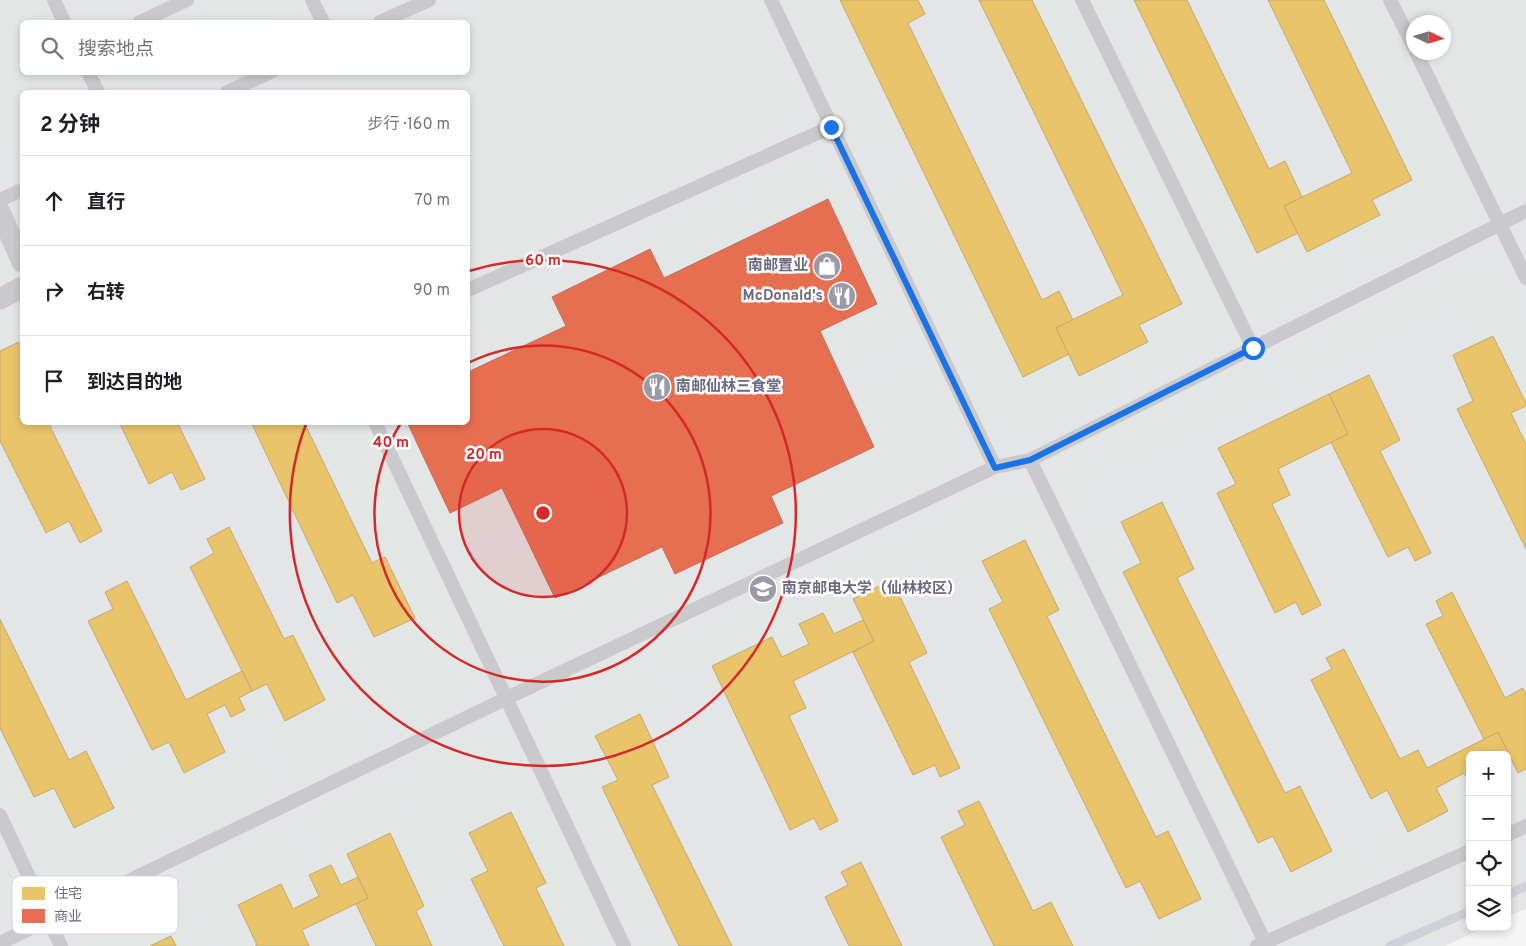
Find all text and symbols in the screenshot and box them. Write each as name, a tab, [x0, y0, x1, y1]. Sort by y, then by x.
north arrow	[1406, 15, 1451, 60]
search box	[20, 20, 470, 75]
icon: search	[38, 34, 66, 62]
text: 搜索地点	[78, 38, 154, 62]
text: 2 分钟	[40, 112, 100, 139]
text: 步行 · 160 m	[367, 115, 450, 135]
route end	[820, 116, 843, 139]
icon: ahead	[40, 187, 68, 215]
text: 直行	[87, 191, 125, 215]
text: 70 m	[415, 191, 450, 211]
shop icon: 南邮置业	[812, 251, 842, 281]
text: 60 m	[525, 252, 561, 271]
place label: 南邮置业	[748, 257, 808, 276]
icon: right	[40, 277, 68, 305]
text: 右转	[87, 281, 125, 305]
text: 90 m	[413, 281, 450, 301]
restaurant icon: McDonald's	[827, 281, 857, 311]
place label: McDonald's	[743, 287, 823, 306]
route start	[1242, 337, 1265, 360]
icon: arrive	[40, 367, 68, 395]
text: 到达目的地	[87, 371, 182, 395]
restaurant icon: 南邮仙林三食堂	[642, 372, 672, 402]
place label: 南邮仙林三食堂	[676, 377, 781, 397]
text: 40 m	[373, 434, 409, 453]
text: 20 m	[466, 446, 502, 465]
centre of rings	[534, 504, 552, 522]
school or university icon: 南京邮电大学（仙林校区）	[748, 574, 778, 604]
place label: 南京邮电大学（仙林校区）	[782, 579, 962, 599]
map controls	[1466, 751, 1511, 931]
button: +	[1466, 751, 1511, 796]
button: −	[1466, 796, 1511, 841]
button: locate	[1466, 841, 1511, 886]
legend	[12, 876, 178, 934]
text: 住宅	[54, 886, 82, 903]
button: layers	[1466, 886, 1511, 931]
text: 商业	[54, 909, 82, 926]

